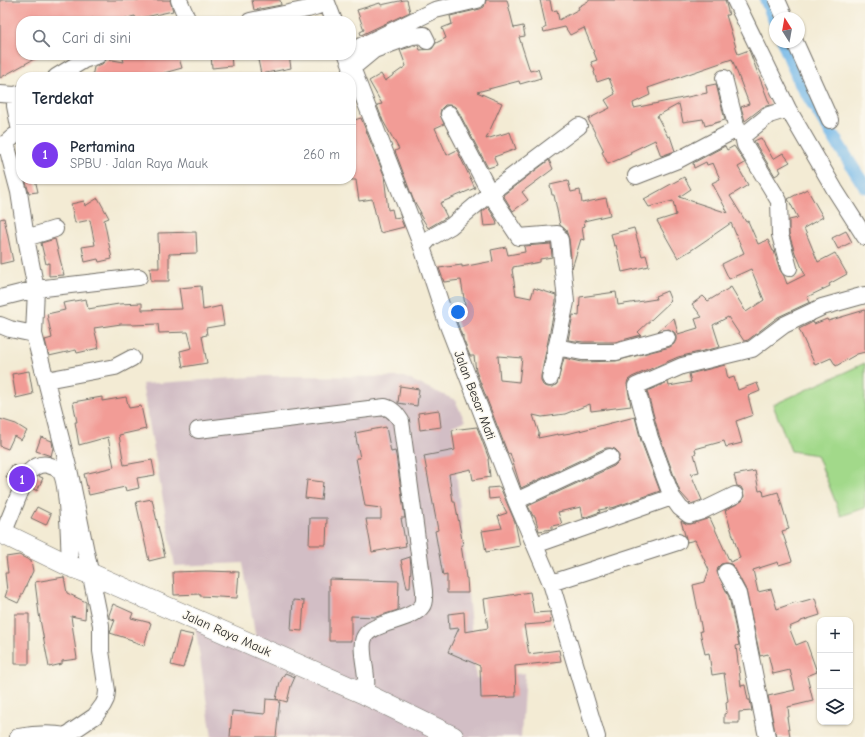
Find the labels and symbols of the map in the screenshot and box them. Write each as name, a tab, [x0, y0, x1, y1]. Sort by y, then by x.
north arrow	[769, 12, 805, 48]
your location	[448, 302, 468, 322]
street label: Jalan Besar Mati	[451, 348, 499, 442]
pin: 1	[9, 464, 35, 494]
street label: Jalan Raya Mauk	[180, 607, 274, 660]

